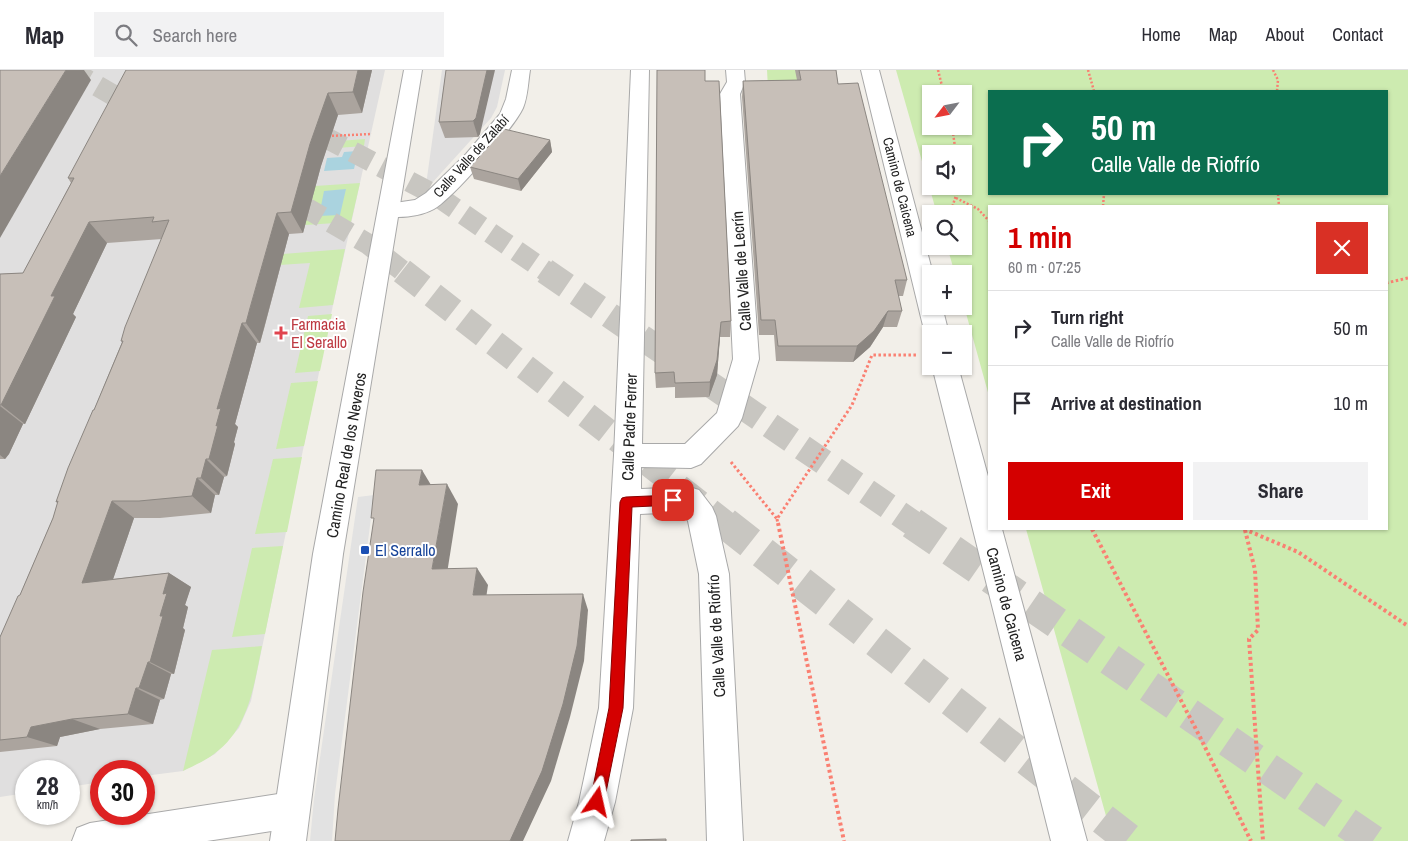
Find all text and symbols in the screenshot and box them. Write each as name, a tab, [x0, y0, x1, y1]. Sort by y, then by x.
search box	[94, 12, 444, 57]
text: Map	[25, 19, 64, 51]
icon: search	[112, 21, 140, 49]
text: Search here	[152, 22, 237, 48]
text: Home	[1141, 22, 1181, 47]
text: Map	[1209, 22, 1238, 47]
text: About	[1266, 22, 1304, 47]
text: Contact	[1332, 22, 1383, 47]
north arrow	[922, 85, 972, 135]
map controls	[922, 85, 972, 375]
text: 50 m	[1091, 104, 1156, 151]
street label: Calle Valle de Zalabí	[429, 110, 513, 201]
icon: right	[1008, 110, 1073, 175]
street label: Camino de Caicena	[879, 135, 921, 239]
button: sound	[922, 145, 972, 195]
text: Calle Valle de Riofrío	[1091, 149, 1260, 179]
button: search	[922, 205, 972, 255]
street label: Calle Valle de Lecrín	[726, 210, 756, 332]
text: 1 min	[1008, 217, 1072, 257]
button: close	[1316, 222, 1368, 274]
text: 60 m · 07:25	[1008, 256, 1081, 278]
button: +	[922, 265, 972, 315]
text: Turn right	[1051, 304, 1123, 330]
place label: Farmacia El Serallo	[291, 313, 347, 353]
icon: right	[1008, 314, 1036, 342]
text: 50 m	[1333, 315, 1368, 341]
button: −	[922, 325, 972, 375]
marker: Farmacia El Serallo	[275, 327, 287, 339]
text: Calle Valle de Riofrío	[1051, 330, 1174, 352]
street label: Camino Real de los Neveros	[321, 371, 371, 539]
street label: Calle Padre Ferrer	[616, 372, 642, 481]
icon: arrive	[1008, 389, 1036, 417]
text: Arrive at destination	[1051, 390, 1202, 416]
text: 10 m	[1333, 390, 1368, 416]
button: Exit	[1008, 462, 1183, 520]
button: Share	[1193, 462, 1368, 520]
pin	[652, 479, 694, 521]
icon: arrive	[659, 486, 687, 514]
place label: El Serrallo	[375, 539, 436, 561]
marker: El Serrallo	[359, 544, 371, 556]
street label: Camino de Caicena	[981, 545, 1033, 664]
street label: Calle Valle de Riofrío	[702, 574, 730, 698]
speed limit sign: 30	[90, 760, 155, 825]
text: 28	[36, 769, 59, 803]
position arrow	[570, 775, 622, 827]
text: km/h	[37, 797, 58, 813]

